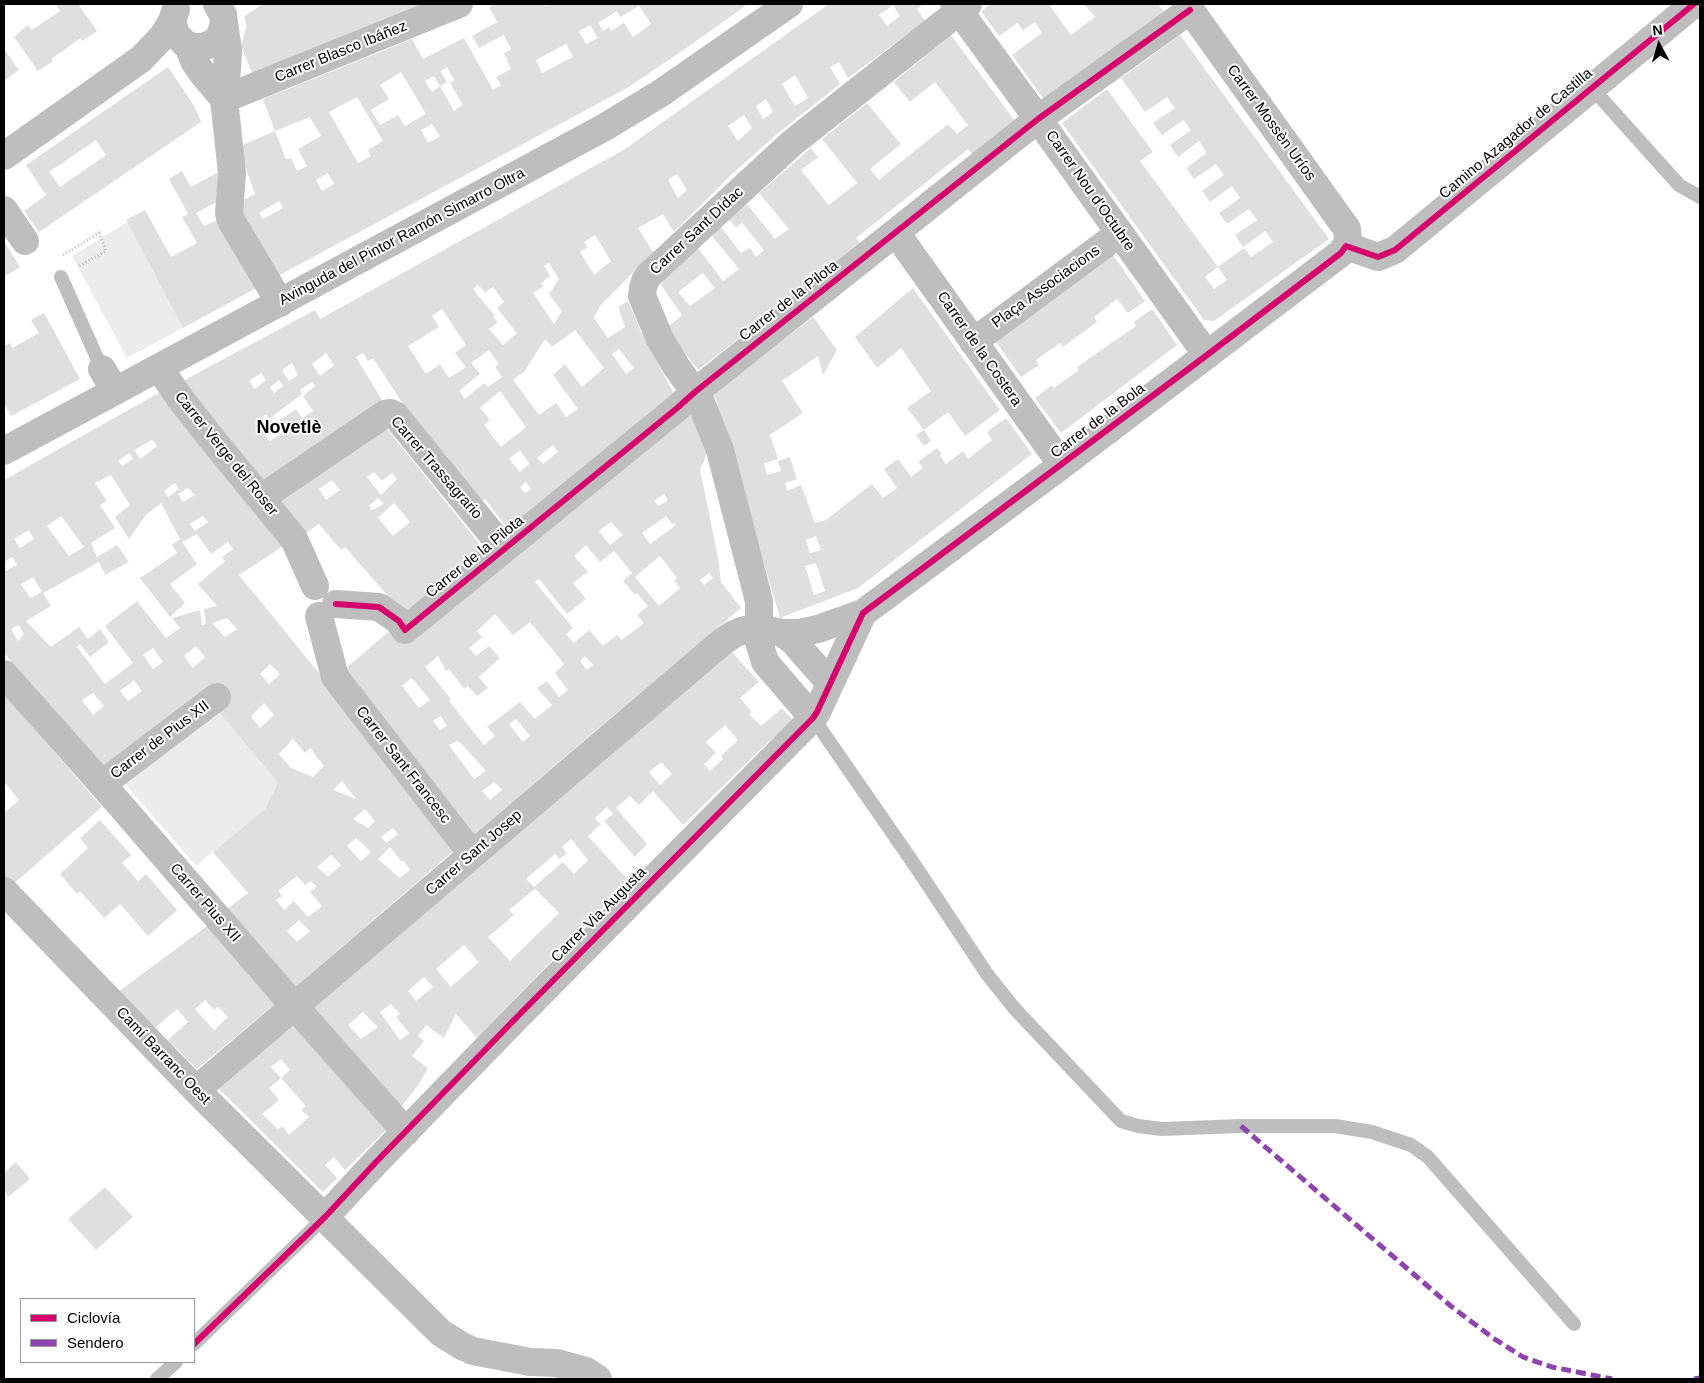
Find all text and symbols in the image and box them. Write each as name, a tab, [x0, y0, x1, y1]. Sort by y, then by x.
street label: Carrer Blasco Ibáñez	[272, 17, 410, 87]
north arrow	[1634, 20, 1684, 70]
text: N	[1652, 22, 1663, 39]
street label: Carrer Mossèn Uríos	[1223, 61, 1319, 185]
street label: Camino Azagador de Castilla	[1436, 65, 1596, 203]
street label: Carrer Nou d'Octubre	[1042, 127, 1138, 255]
street label: Avinguda del Pintor Ramón Simarro Oltra	[276, 164, 528, 310]
street label: Carrer Sant Dídac	[647, 183, 747, 279]
street label: Plaça Associacions	[988, 242, 1104, 332]
street label: Carrer de la Pilota	[736, 257, 842, 345]
street label: Carrer de la Costera	[933, 288, 1025, 410]
street label: Carrer de la Bola	[1047, 380, 1149, 462]
street label: Carrer Verge del Roser	[170, 388, 282, 520]
street label: Carrer Trassagrario	[386, 413, 486, 523]
district label: Novetlè	[256, 417, 322, 439]
street label: Carrer de la Pilota	[422, 512, 528, 602]
street label: Carrer de Pius XII	[107, 697, 213, 783]
street label: Carrer Sant Francesc	[352, 703, 454, 827]
street label: Carrer Sant Josep	[422, 806, 526, 900]
street label: Carrer Pius XII	[166, 860, 244, 946]
street label: Carrer Via Augusta	[548, 864, 650, 966]
street label: Camí Barranc Oest	[112, 1004, 214, 1108]
legend	[20, 1298, 195, 1363]
text: Ciclovía	[67, 1309, 120, 1326]
text: Sendero	[67, 1334, 124, 1351]

